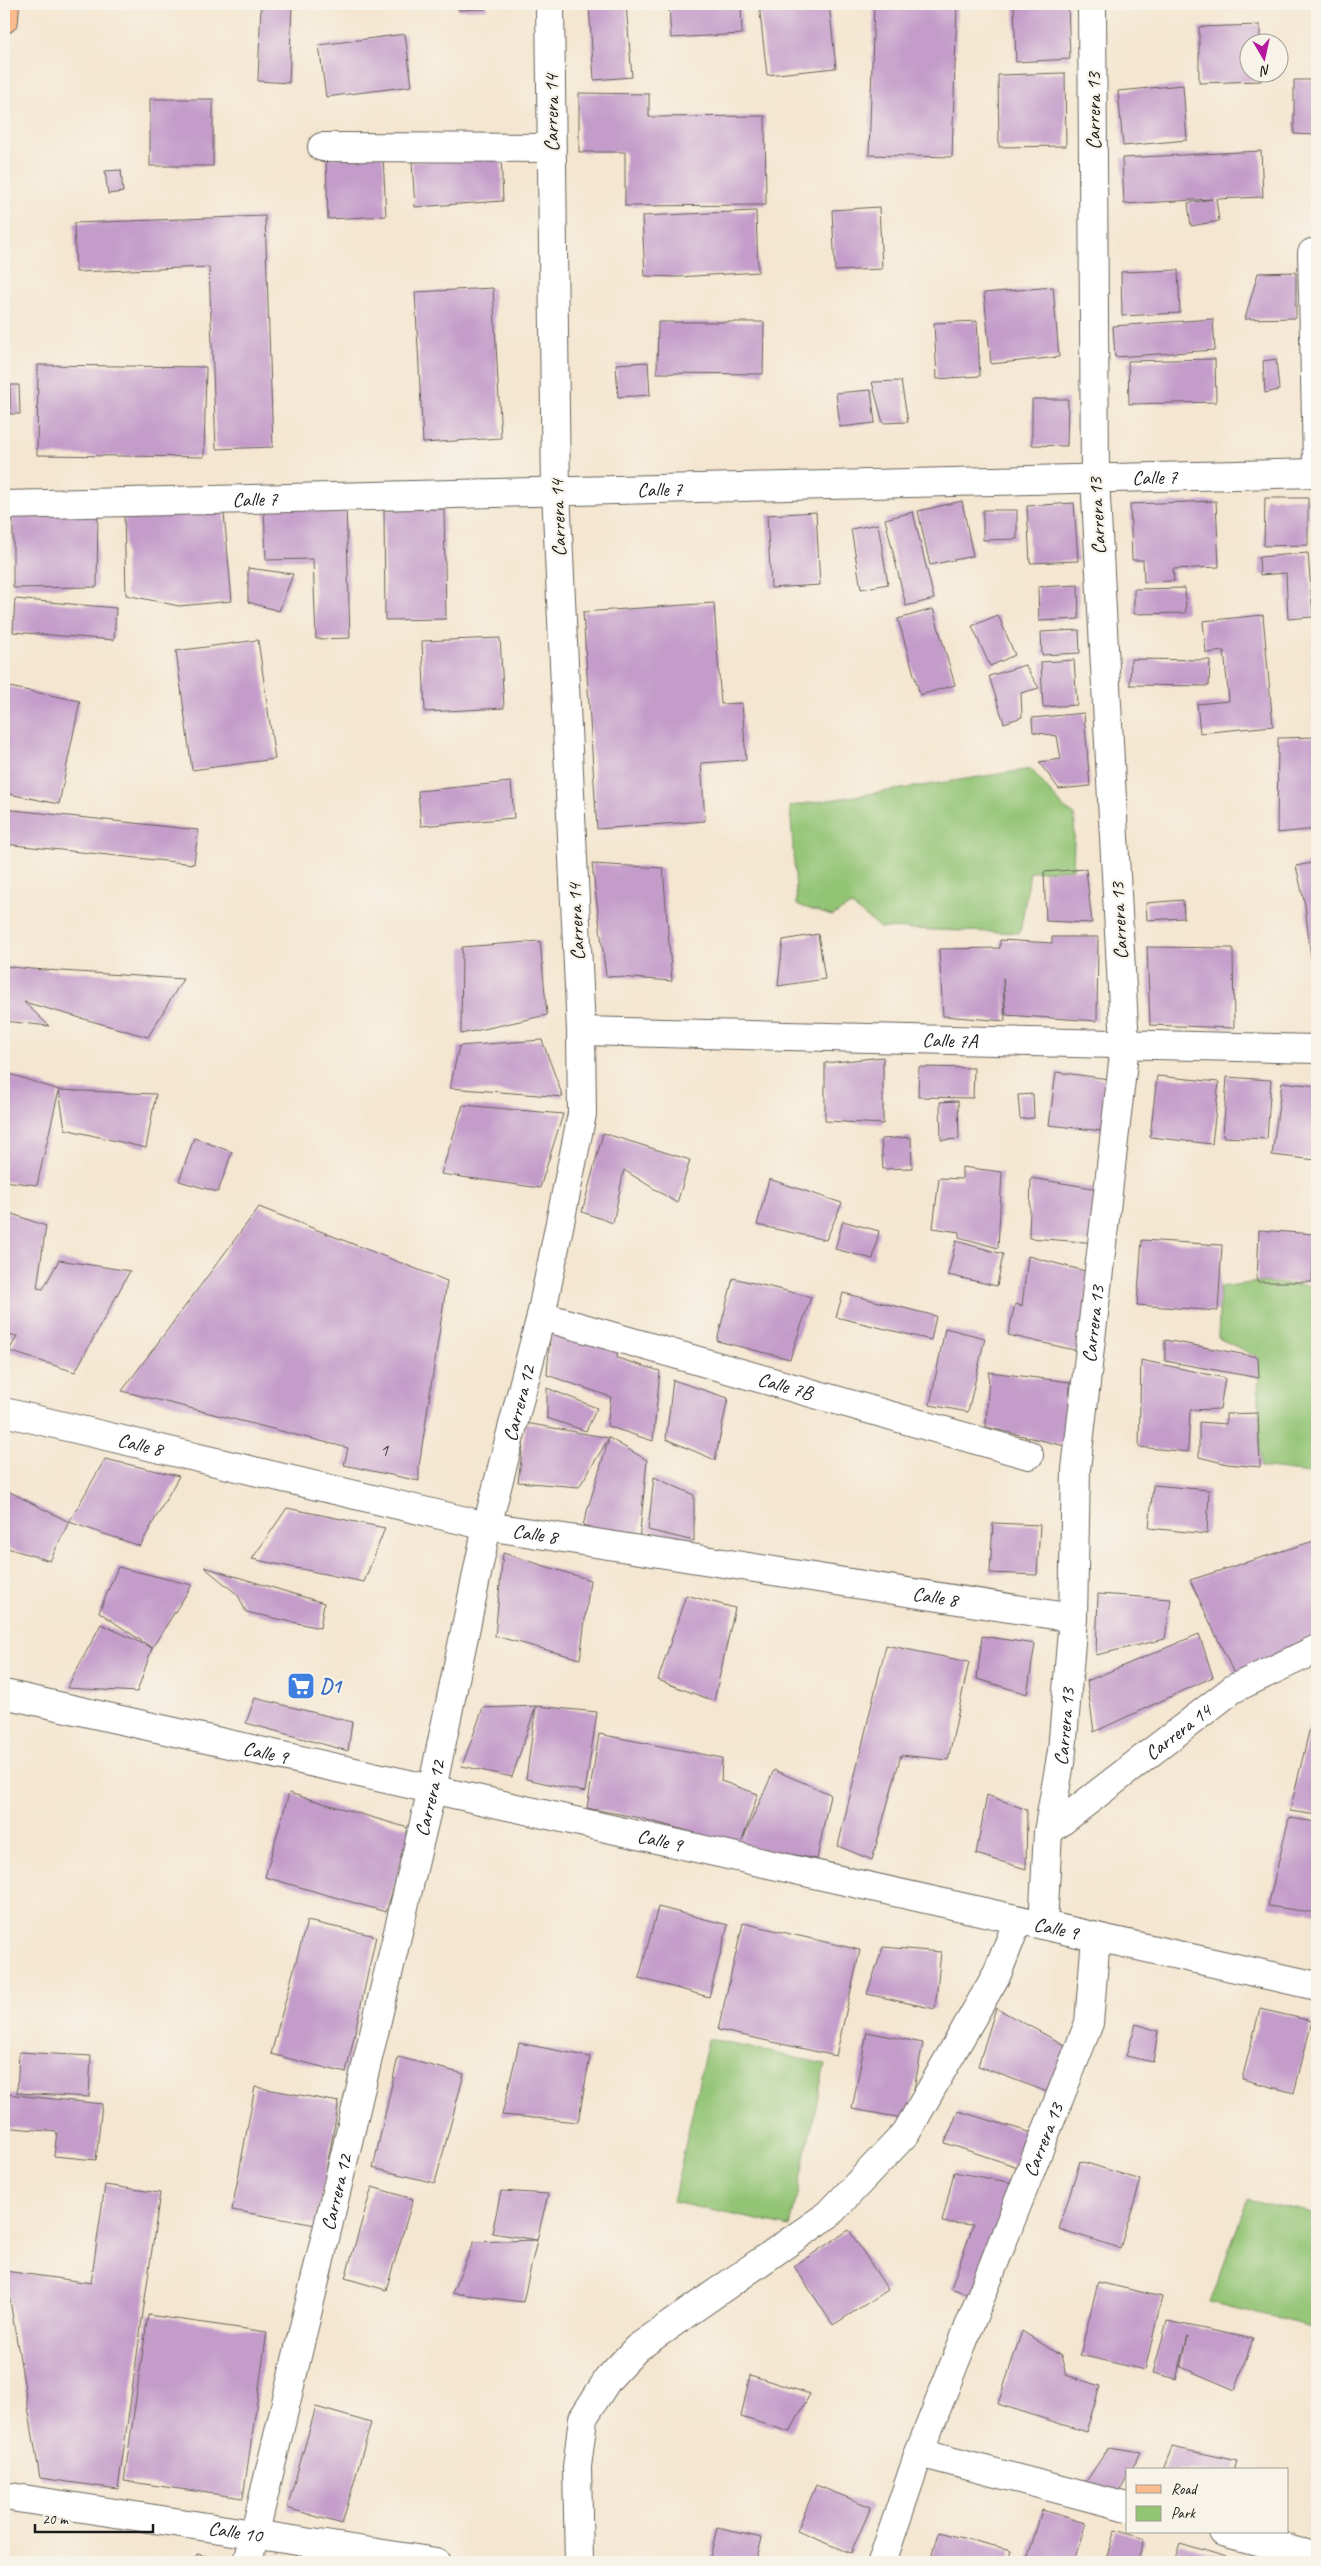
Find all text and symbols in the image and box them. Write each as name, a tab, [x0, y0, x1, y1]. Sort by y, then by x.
north arrow	[1238, 32, 1288, 82]
text: N	[1258, 61, 1272, 80]
street label: Carrera 13	[1081, 70, 1106, 150]
street label: Carrera 14	[539, 72, 564, 152]
street label: Calle 7	[1132, 464, 1179, 490]
street label: Carrera 13	[1082, 475, 1112, 555]
street label: Calle 7	[637, 476, 684, 502]
street label: Carrera 14	[544, 477, 572, 557]
street label: Calle 7	[232, 486, 279, 512]
street label: Carrera 13	[1104, 880, 1134, 960]
street label: Carrera 14	[561, 881, 591, 961]
street label: Calle 7A	[922, 1027, 979, 1053]
street label: Carrera 13	[1076, 1282, 1110, 1364]
street label: Carrera 12	[497, 1361, 541, 1444]
street label: Calle 7B	[755, 1366, 817, 1406]
street label: Calle 8	[115, 1427, 167, 1462]
house number: 1	[380, 1439, 389, 1461]
street label: Calle 8	[511, 1518, 561, 1550]
street label: Calle 8	[911, 1581, 962, 1613]
supermarket icon: D1	[286, 1671, 316, 1701]
place label: D1	[320, 1674, 343, 1699]
street label: Carrera 13	[1047, 1685, 1080, 1767]
street label: Carrera 14	[1140, 1697, 1218, 1765]
street label: Calle 9	[241, 1735, 292, 1770]
street label: Carrera 12	[409, 1756, 451, 1839]
street label: Calle 9	[635, 1823, 687, 1857]
street label: Calle 9	[1031, 1911, 1083, 1946]
street label: Carrera 13	[1017, 2097, 1069, 2180]
street label: Carrera 12	[315, 2150, 358, 2233]
legend	[1126, 2468, 1288, 2534]
text: Road	[1171, 2480, 1198, 2499]
scale bar	[35, 2501, 152, 2533]
text: Park	[1171, 2504, 1196, 2523]
text: 20 m	[42, 2510, 69, 2529]
street label: Calle 10	[207, 2515, 266, 2548]

